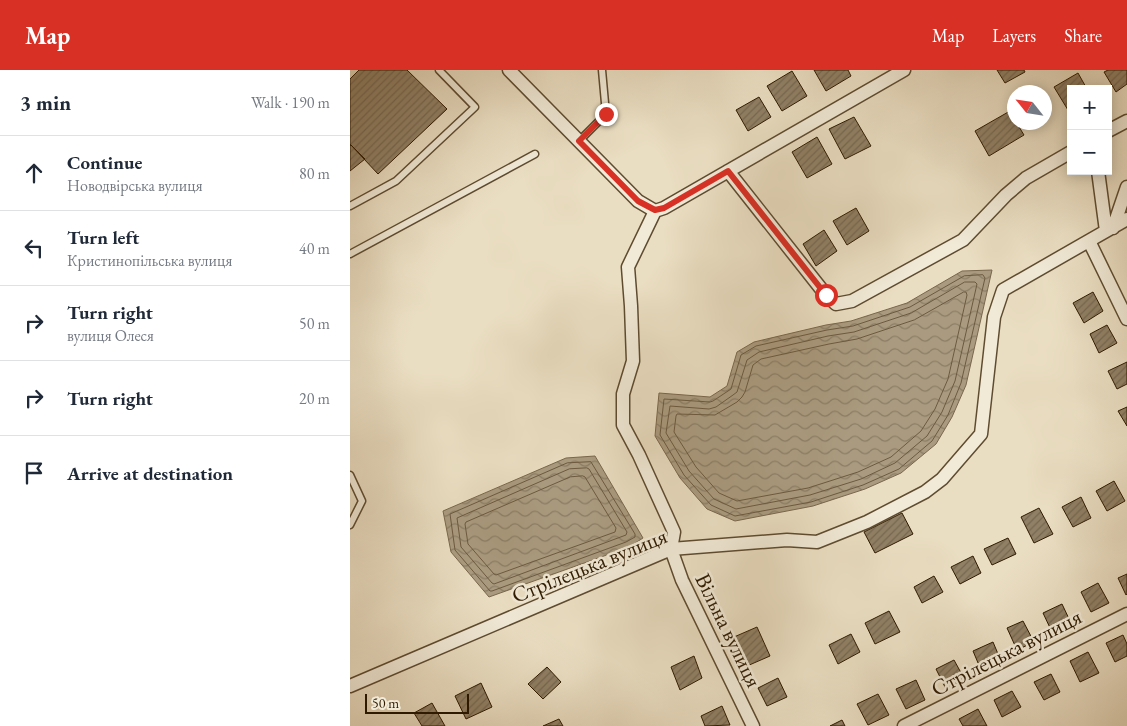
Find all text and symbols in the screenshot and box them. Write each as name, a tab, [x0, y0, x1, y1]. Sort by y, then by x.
text: Map	[25, 20, 70, 51]
text: Map	[932, 24, 964, 47]
text: Layers	[992, 24, 1036, 47]
text: Share	[1064, 24, 1102, 47]
north arrow	[1007, 85, 1052, 130]
map controls	[1067, 85, 1112, 175]
button: +	[1067, 85, 1112, 130]
text: 3 min	[20, 89, 71, 116]
text: Walk · 190 m	[251, 92, 330, 113]
route end	[595, 103, 618, 126]
button: −	[1067, 130, 1112, 175]
text: Continue	[67, 150, 142, 175]
icon: ahead	[20, 159, 48, 187]
text: 80 m	[299, 163, 330, 184]
text: Новодвірська вулиця	[67, 175, 203, 196]
text: Turn left	[67, 225, 139, 250]
icon: left	[20, 234, 48, 262]
text: 40 m	[299, 238, 330, 259]
text: Кристинопільська вулиця	[67, 250, 232, 271]
route start	[815, 284, 838, 307]
text: Turn right	[67, 300, 153, 325]
icon: right	[20, 309, 48, 337]
text: 50 m	[299, 313, 330, 334]
text: вулиця Олеся	[67, 325, 154, 346]
icon: right	[20, 384, 48, 412]
text: Turn right	[67, 386, 153, 411]
text: 20 m	[299, 388, 330, 409]
icon: arrive	[20, 459, 48, 487]
text: Arrive at destination	[67, 461, 233, 486]
street label: Стрілецька вулиця	[507, 521, 671, 610]
street label: Вільна вулиця	[688, 568, 769, 692]
street label: Стрілецька вулиця	[926, 602, 1087, 703]
scale bar	[365, 691, 469, 714]
text: 50 m	[372, 694, 399, 712]

